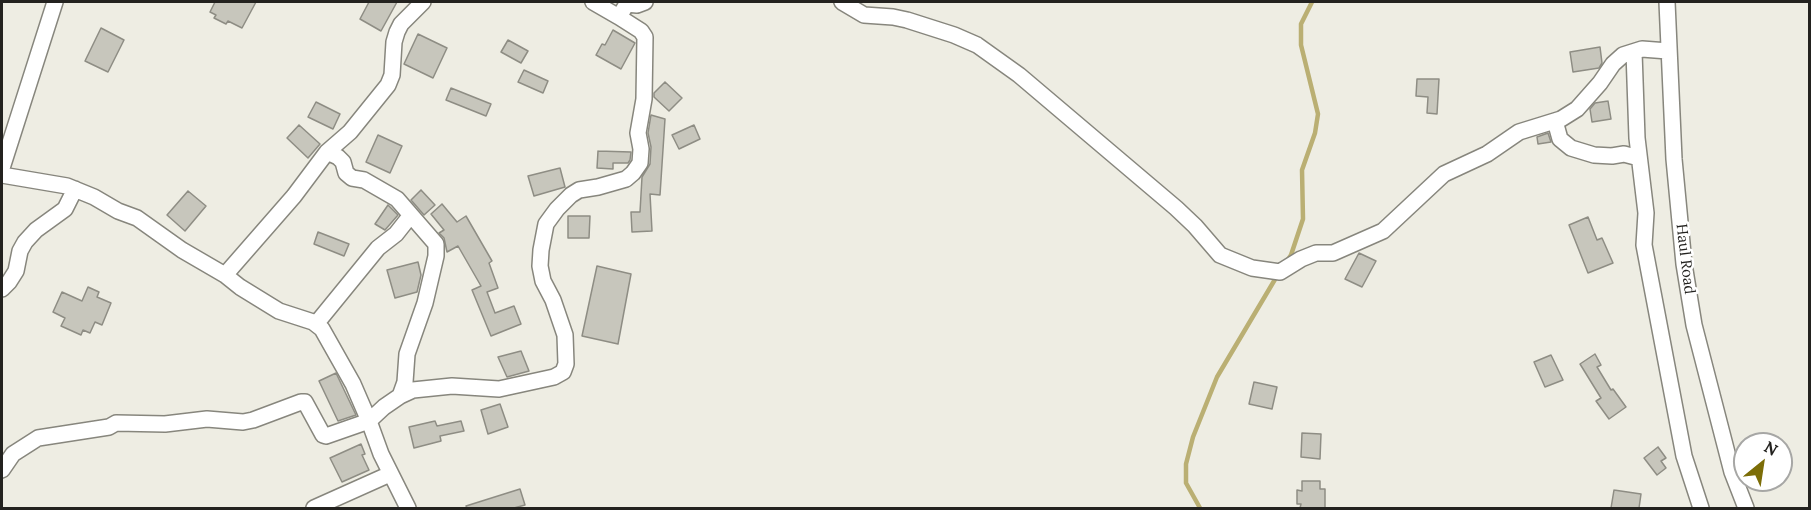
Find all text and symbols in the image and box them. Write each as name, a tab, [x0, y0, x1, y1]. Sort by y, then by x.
street label: Haul Road	[1672, 223, 1698, 295]
north arrow	[1733, 432, 1793, 492]
text: N	[1761, 436, 1781, 460]

